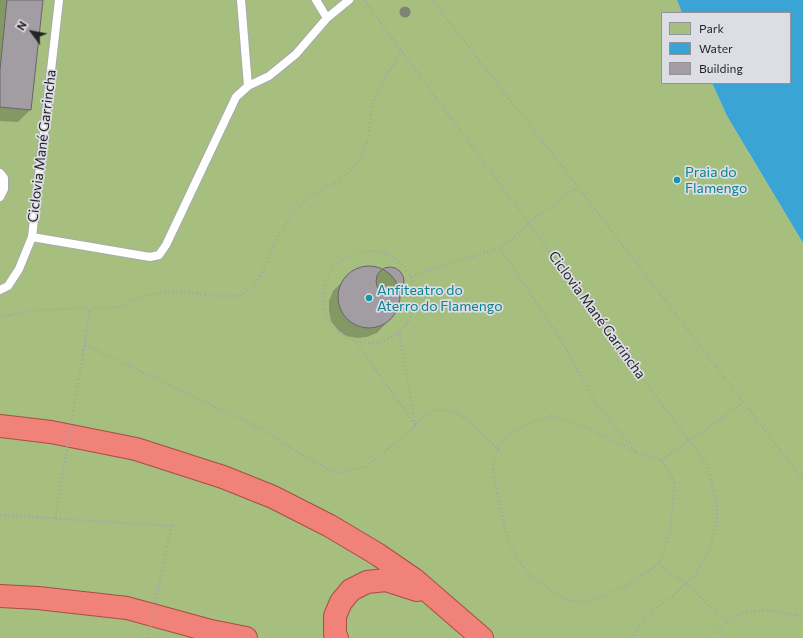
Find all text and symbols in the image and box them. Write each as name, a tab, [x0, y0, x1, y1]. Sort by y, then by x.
north arrow	[12, 12, 52, 52]
legend	[661, 12, 791, 84]
text: N	[14, 18, 29, 32]
text: Park	[699, 21, 724, 35]
text: Water	[699, 41, 733, 55]
text: Building	[699, 61, 743, 75]
street label: Ciclovia Mané Garrincha	[24, 69, 60, 223]
place label: Praia do Flamengo	[685, 164, 747, 196]
marker: Praia do Flamengo	[672, 175, 682, 185]
street label: Ciclovia Mané Garrincha	[545, 248, 649, 382]
place label: Anfiteatro do Aterro do Flamengo	[377, 282, 503, 314]
marker: Anfiteatro do Aterro do Flamengo	[364, 293, 374, 303]

